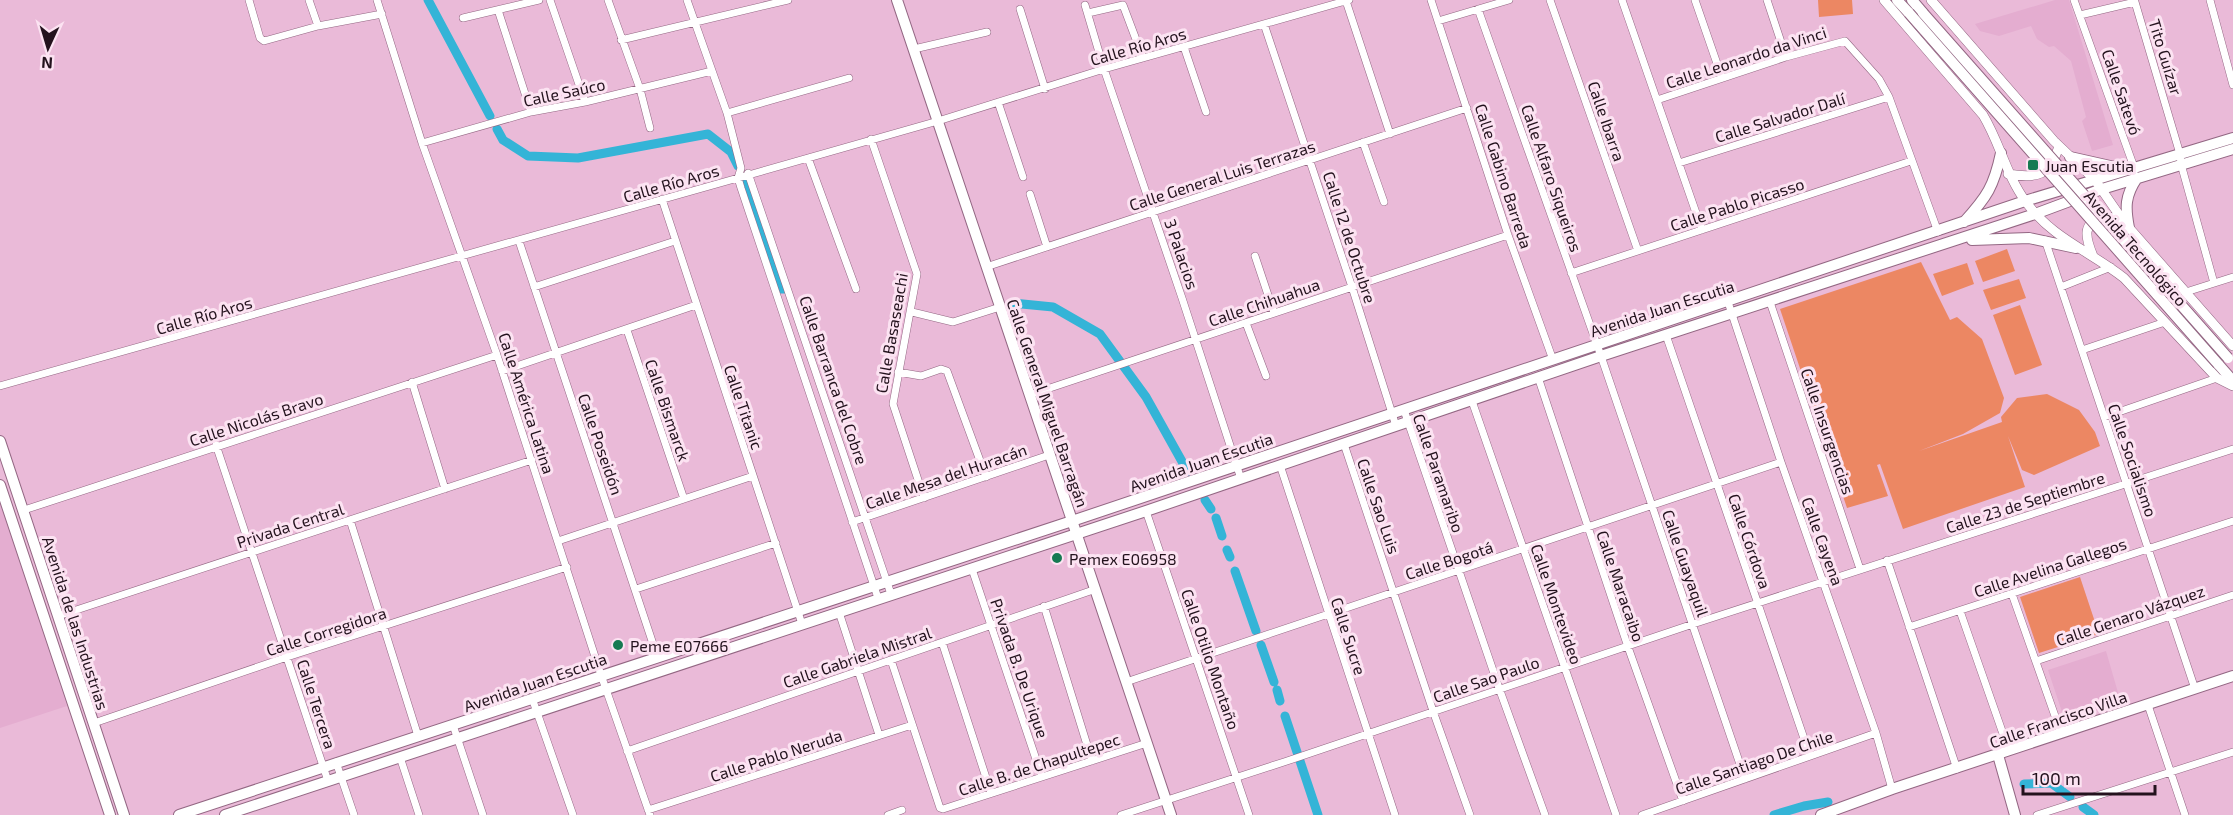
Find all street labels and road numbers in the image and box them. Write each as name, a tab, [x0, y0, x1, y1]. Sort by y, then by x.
street label: Tito Guízar	[2145, 17, 2187, 98]
street label: Calle Leonardo da Vinci	[1663, 22, 1829, 92]
street label: Calle Río Aros	[1088, 23, 1188, 69]
street label: Calle Satevó	[2098, 47, 2146, 137]
street label: Calle Saúco	[521, 74, 607, 110]
street label: Calle Ibarra	[1584, 79, 1630, 163]
street label: Calle Salvador Dalí	[1713, 88, 1848, 146]
street label: Calle Gabino Barreda	[1472, 101, 1536, 251]
street label: Calle Alfaro Siqueiros	[1518, 102, 1586, 254]
street label: Calle General Luis Terrazas	[1127, 136, 1317, 214]
street label: Calle Río Aros	[621, 160, 721, 206]
street label: Calle 12 de Octubre	[1320, 169, 1380, 305]
street label: Calle Pablo Picasso	[1668, 173, 1806, 235]
street label: Avenida Tecnológico	[2081, 186, 2191, 310]
street label: 3 Palacios	[1161, 216, 1203, 292]
street label: Calle Basaseachi	[871, 271, 911, 395]
street label: Calle Chihuahua	[1206, 274, 1322, 330]
street label: Avenida Juan Escutia	[1588, 276, 1736, 340]
street label: Calle Río Aros	[154, 292, 254, 338]
street label: Calle Barranca del Cobre	[796, 293, 872, 467]
street label: Calle General Miguel Barragán	[1003, 296, 1093, 510]
street label: Calle América Latina	[495, 330, 559, 476]
street label: Calle Bismarck	[642, 357, 694, 463]
street label: Calle Titanic	[721, 362, 767, 452]
street label: Calle Insurgencias	[1798, 365, 1858, 497]
street label: Calle Nicolás Bravo	[187, 388, 325, 450]
street label: Calle Poseidón	[575, 391, 627, 497]
street label: Calle Socialismo	[2105, 401, 2161, 519]
street label: Calle Paramaribo	[1410, 411, 1468, 535]
street label: Avenida Juan Escutia	[1127, 429, 1275, 495]
street label: Calle Mesa del Huracán	[863, 439, 1029, 513]
street label: Calle Sao Luis	[1354, 456, 1404, 556]
street label: Calle 23 de Septiembre	[1943, 467, 2107, 537]
street label: Calle Córdova	[1725, 491, 1775, 591]
street label: Calle Cayena	[1798, 494, 1848, 588]
street label: Privada Central	[234, 499, 346, 551]
street label: Calle Guayaquil	[1659, 507, 1713, 619]
street label: Calle Maracaibo	[1593, 528, 1649, 644]
street label: Calle Avelina Gallegos	[1971, 533, 2129, 601]
street label: Avenida de las Industrias	[39, 534, 113, 712]
street label: Calle Bogotá	[1403, 537, 1495, 583]
street label: Calle Montevideo	[1528, 541, 1586, 667]
street label: Calle Genaro Vázquez	[2053, 581, 2207, 649]
street label: Calle Otilio Montaño	[1178, 586, 1244, 732]
street label: Calle Sucre	[1328, 595, 1370, 677]
street label: Privada B. De Urique	[987, 596, 1053, 740]
street label: Calle Corregidora	[263, 603, 389, 659]
street label: Calle Gabriela Mistral	[780, 623, 934, 691]
street label: Avenida Juan Escutia	[461, 649, 609, 715]
street label: Calle Sao Paulo	[1430, 652, 1542, 706]
street label: Calle Tercera	[294, 657, 340, 751]
street label: Calle Francisco Villa	[1987, 687, 2129, 751]
street label: Calle Pablo Neruda	[708, 725, 844, 785]
street label: Calle Santiago De Chile	[1673, 726, 1835, 798]
street label: Calle B. de Chapultepec	[956, 729, 1122, 799]

